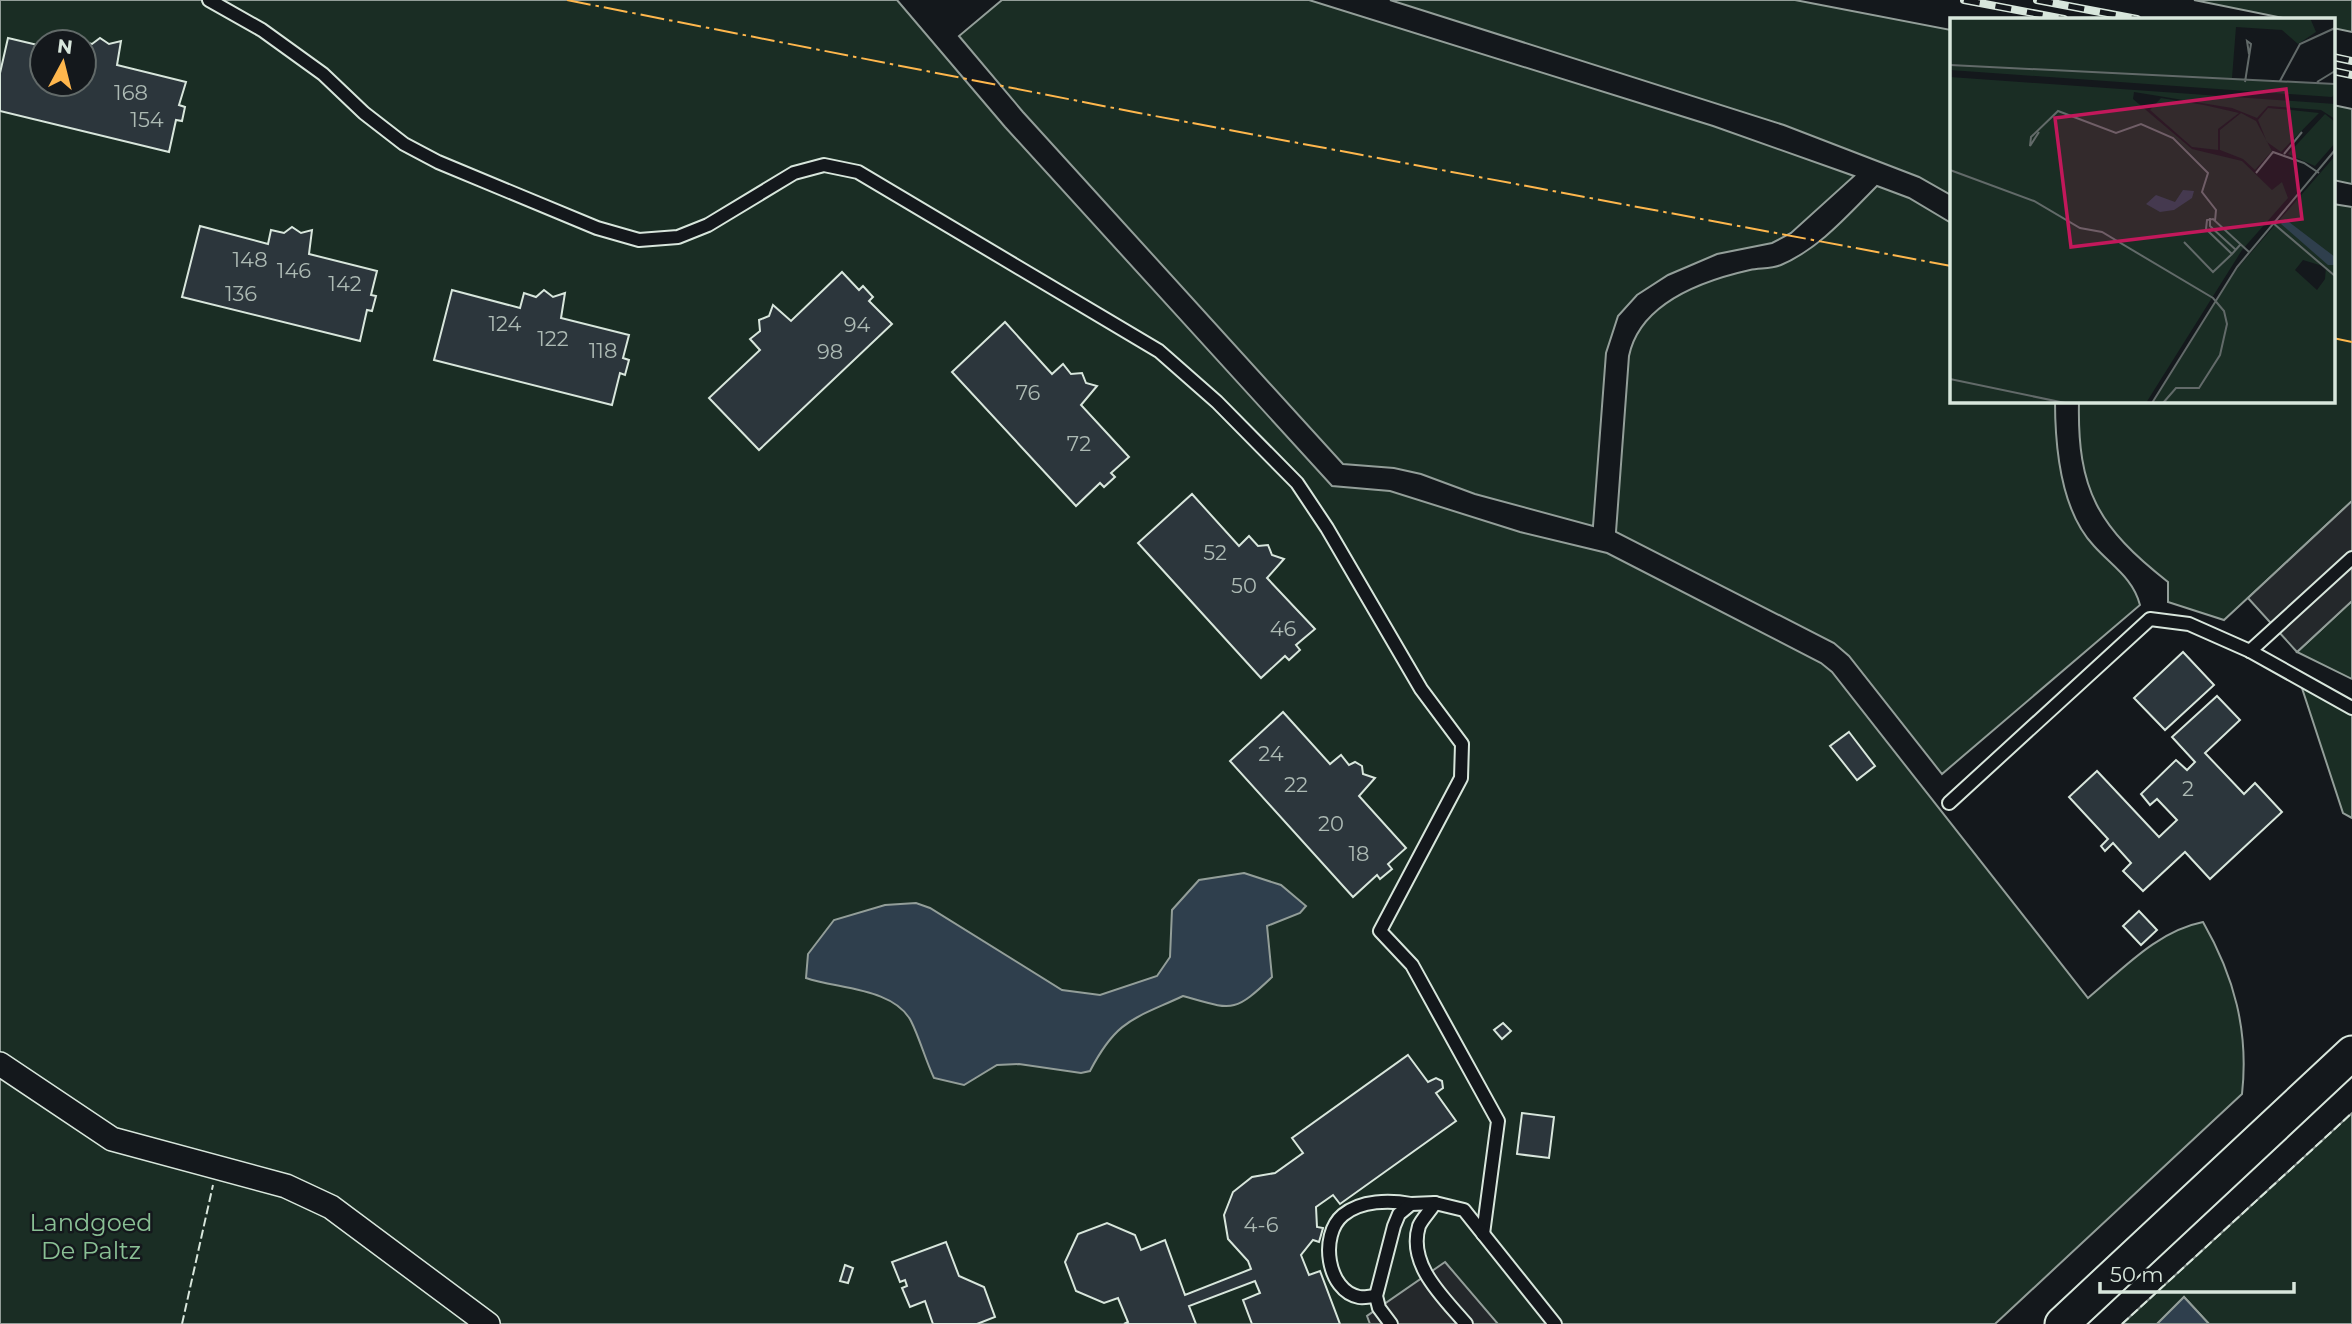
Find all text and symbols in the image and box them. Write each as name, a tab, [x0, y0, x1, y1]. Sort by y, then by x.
inset map	[1950, 18, 2334, 402]
north arrow	[28, 28, 98, 98]
text: N	[56, 34, 74, 59]
house number: 168	[114, 80, 148, 105]
house number: 154	[130, 107, 164, 132]
house number: 148	[232, 247, 268, 272]
house number: 146	[277, 258, 311, 283]
house number: 142	[328, 271, 362, 296]
house number: 136	[225, 281, 257, 306]
house number: 124	[489, 311, 522, 336]
house number: 94	[844, 312, 870, 337]
house number: 122	[537, 326, 569, 351]
house number: 118	[589, 338, 617, 363]
house number: 98	[817, 339, 843, 364]
house number: 76	[1016, 380, 1041, 405]
house number: 72	[1067, 431, 1091, 456]
house number: 52	[1203, 540, 1227, 565]
house number: 50	[1231, 573, 1257, 598]
house number: 46	[1270, 616, 1297, 641]
house number: 24	[1258, 741, 1284, 766]
house number: 22	[1284, 772, 1308, 797]
house number: 2	[2182, 776, 2194, 801]
house number: 20	[1318, 811, 1344, 836]
house number: 18	[1349, 841, 1369, 866]
park label: Landgoed De Paltz	[29, 1208, 153, 1265]
house number: 4-6	[1243, 1212, 1279, 1237]
scale bar	[2100, 1250, 2294, 1294]
text: 50 m	[2110, 1262, 2164, 1287]

